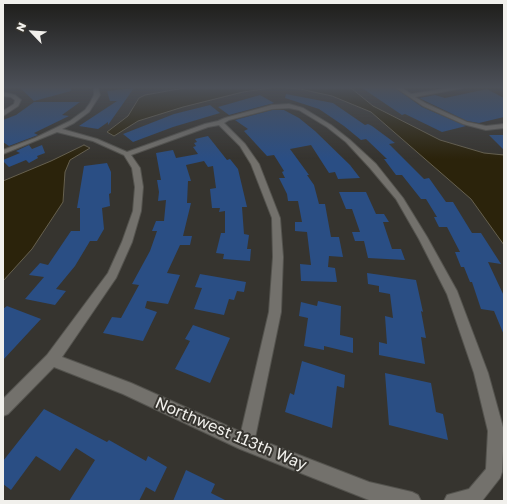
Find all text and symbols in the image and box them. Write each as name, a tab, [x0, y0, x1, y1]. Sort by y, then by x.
north arrow	[12, 12, 52, 52]
text: N	[13, 20, 28, 33]
street label: Northwest 113th Way	[152, 393, 310, 475]

